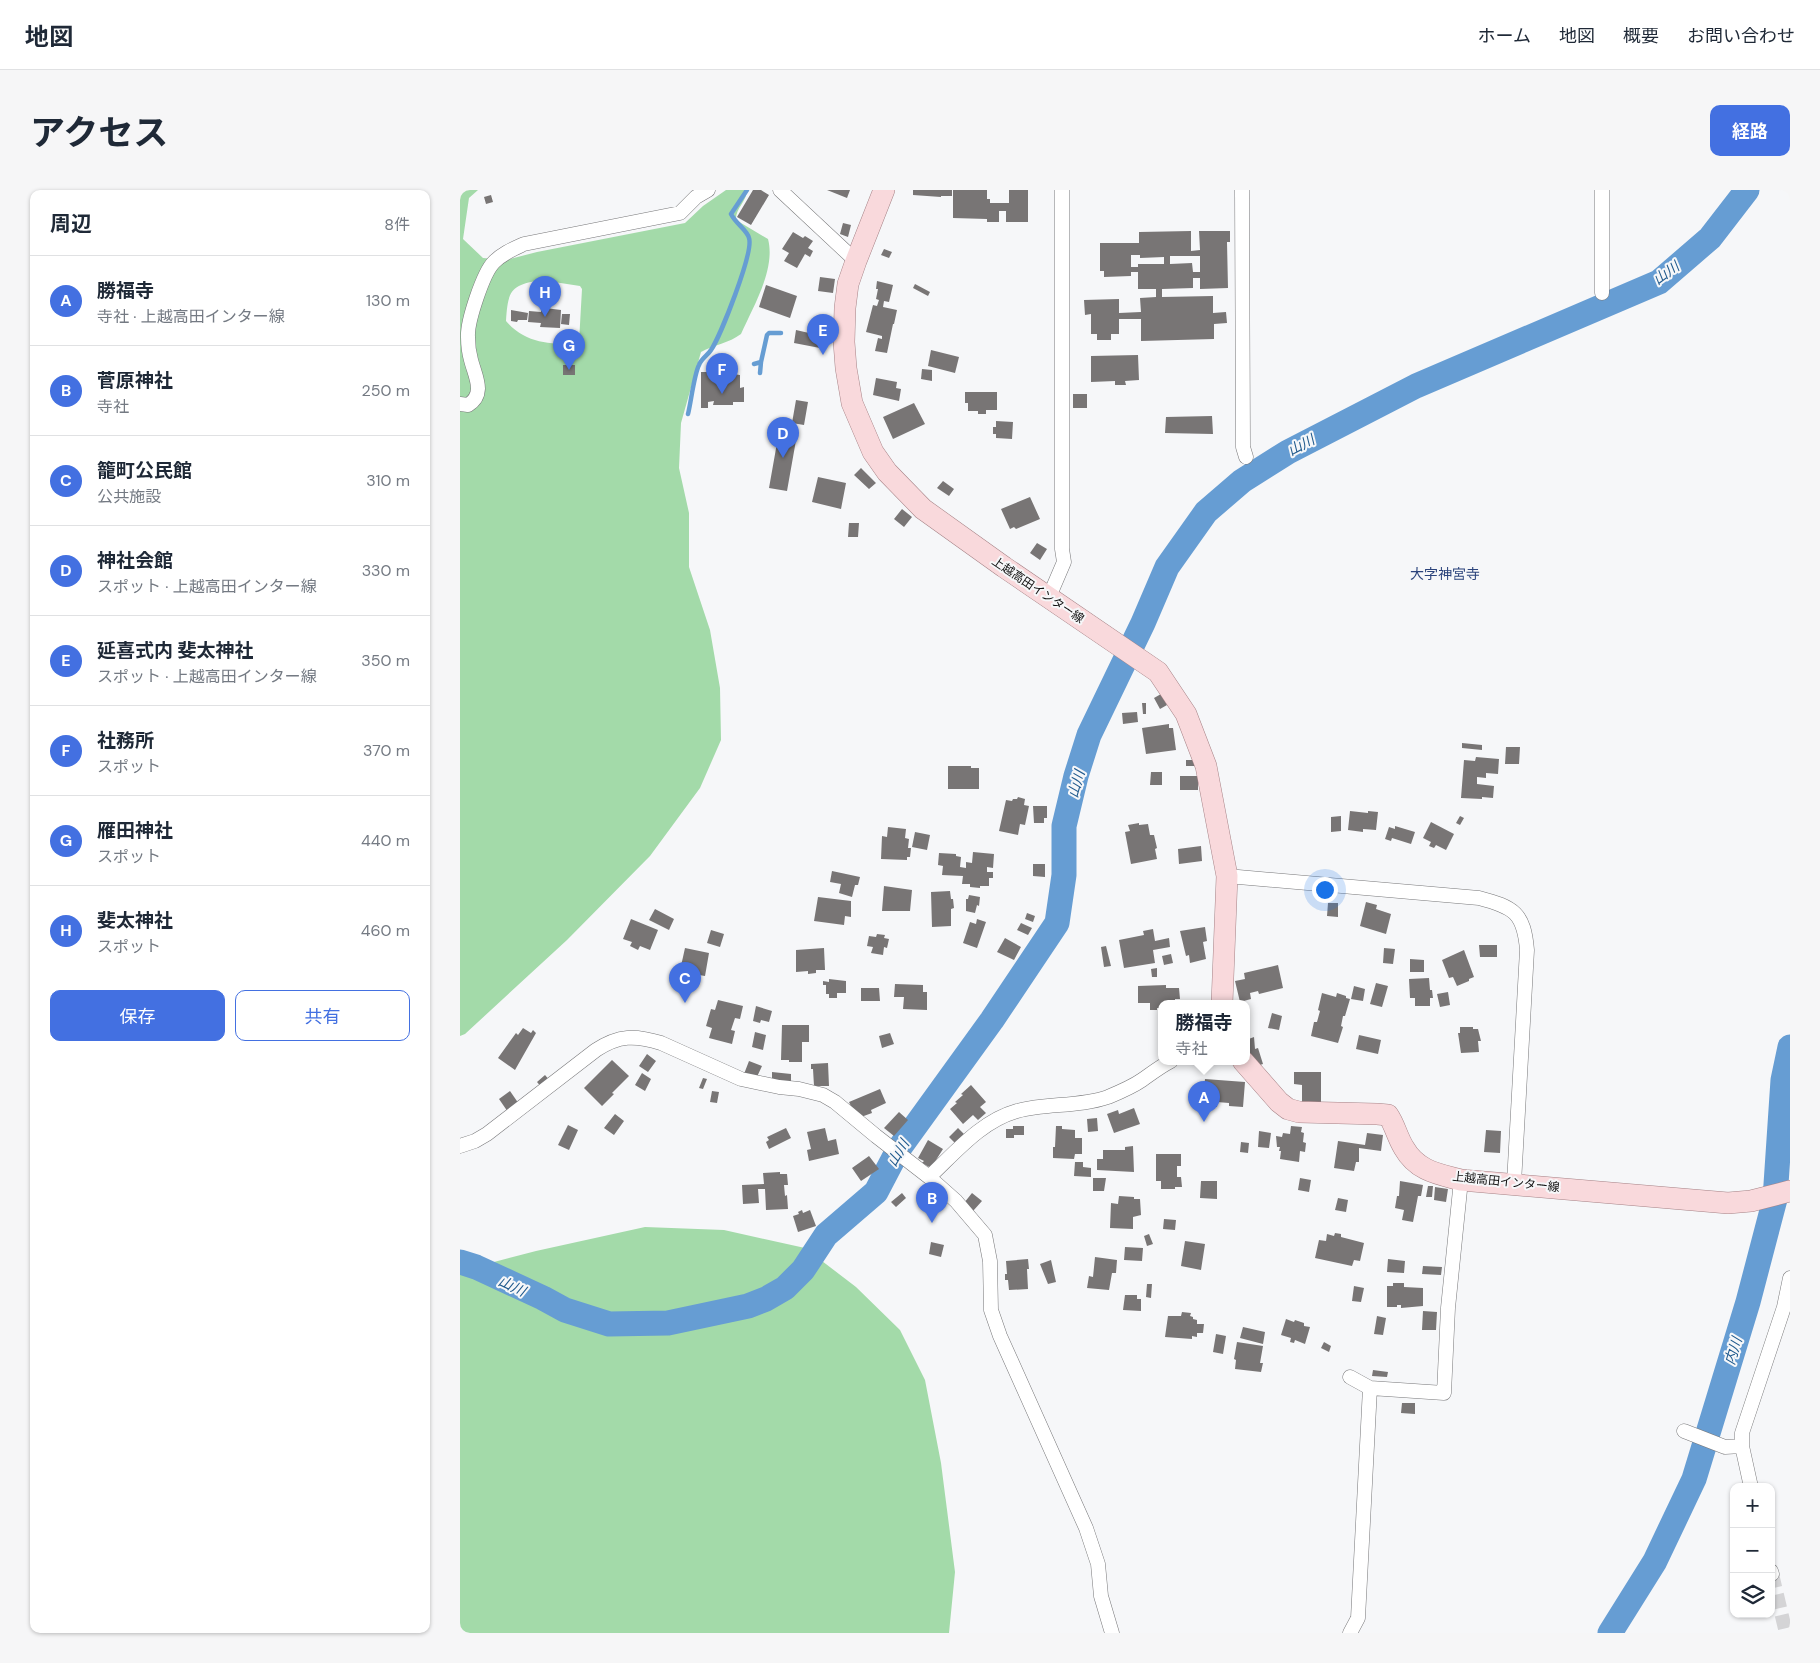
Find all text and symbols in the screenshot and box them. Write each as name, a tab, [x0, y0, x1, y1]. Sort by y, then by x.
text: 地図	[25, 21, 73, 52]
text: ホーム	[1478, 24, 1531, 48]
text: 地図	[1559, 24, 1595, 48]
text: 概要	[1623, 24, 1659, 48]
text: お問い合わせ	[1687, 24, 1795, 48]
button: 経路	[1710, 105, 1790, 156]
text: アクセス	[30, 110, 168, 156]
text: 周辺	[50, 210, 92, 238]
text: 8件	[384, 214, 410, 235]
water label: 山川	[1649, 256, 1684, 289]
pin: H	[529, 276, 561, 317]
text: 勝福寺	[97, 278, 154, 303]
text: A	[60, 290, 72, 311]
text: 130 m	[366, 290, 410, 311]
text: 寺社 · 上越高田インター線	[97, 306, 285, 327]
pin: E	[807, 314, 839, 355]
pin: G	[553, 329, 585, 370]
pin: F	[706, 353, 738, 394]
text: 菅原神社	[97, 368, 173, 393]
text: B	[61, 380, 71, 401]
text: 250 m	[362, 380, 410, 401]
text: 寺社	[97, 396, 129, 417]
pin: D	[767, 417, 799, 458]
water label: 山川	[1284, 430, 1319, 460]
text: 籠町公民館	[97, 458, 192, 483]
text: C	[60, 470, 72, 491]
text: 310 m	[366, 470, 410, 491]
text: 公共施設	[97, 486, 161, 507]
text: 神社会館	[97, 548, 173, 573]
street label: 上越高田インター線	[989, 553, 1087, 627]
text: D	[60, 560, 72, 581]
text: 330 m	[362, 560, 410, 581]
district label: 大字神宮寺	[1410, 565, 1480, 583]
text: スポット · 上越高田インター線	[97, 576, 317, 597]
text: 延喜式内 斐太神社	[97, 638, 253, 663]
text: E	[61, 650, 71, 671]
text: 350 m	[361, 650, 410, 671]
text: スポット · 上越高田インター線	[97, 666, 317, 687]
text: 社務所	[97, 728, 154, 753]
text: F	[62, 740, 70, 761]
text: 370 m	[363, 740, 410, 761]
text: スポット	[97, 756, 161, 777]
water label: 山川	[1063, 766, 1089, 800]
text: 雁田神社	[97, 818, 173, 843]
text: G	[60, 830, 72, 851]
text: 440 m	[361, 830, 410, 851]
text: スポット	[97, 846, 161, 867]
your location	[1312, 877, 1338, 903]
text: 斐太神社	[97, 908, 173, 933]
text: H	[60, 920, 72, 941]
text: 460 m	[361, 920, 410, 941]
text: スポット	[97, 936, 161, 957]
pin: C	[669, 962, 701, 1003]
button: 保存	[50, 990, 225, 1041]
button: 共有	[235, 990, 410, 1041]
popup	[1158, 1000, 1250, 1065]
text: 勝福寺	[1175, 1010, 1233, 1035]
text: 寺社	[1175, 1038, 1208, 1059]
pin: A	[1188, 1081, 1220, 1122]
water label: 山川	[883, 1135, 914, 1170]
street label: 上越高田インター線	[1451, 1168, 1561, 1196]
pin: B	[916, 1182, 948, 1223]
water label: 山川	[496, 1272, 530, 1301]
water label: 内川	[1720, 1333, 1746, 1367]
map controls	[1730, 1483, 1775, 1618]
button: +	[1730, 1483, 1775, 1528]
button: −	[1730, 1528, 1775, 1573]
button: layers	[1730, 1573, 1775, 1618]

